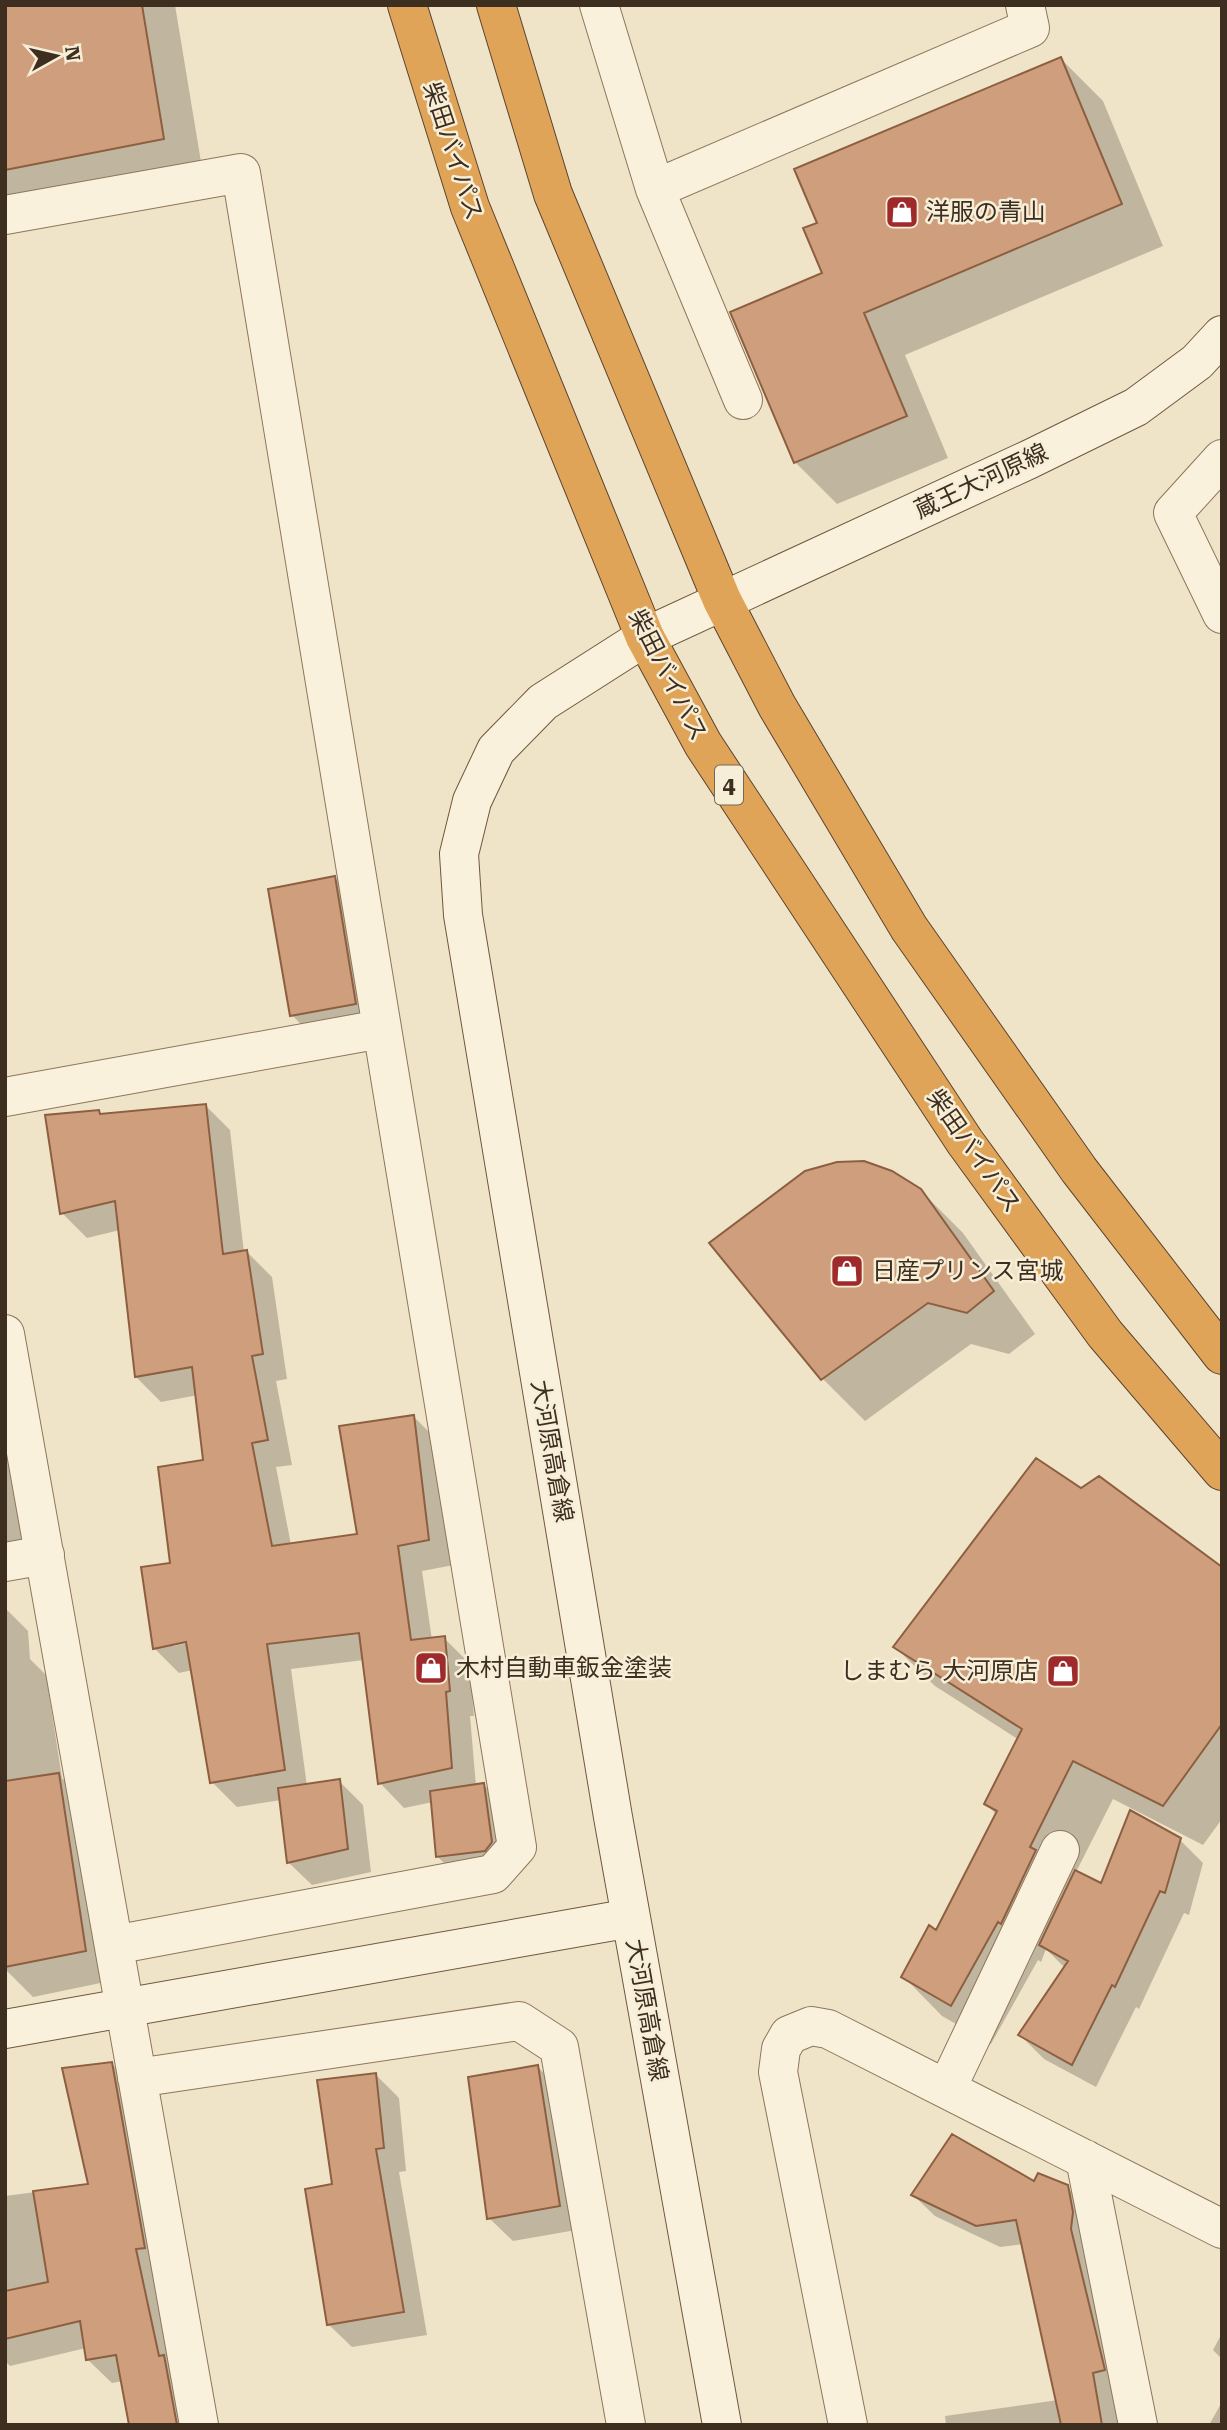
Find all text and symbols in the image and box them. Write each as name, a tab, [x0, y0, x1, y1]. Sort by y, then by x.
north arrow	[21, 21, 91, 91]
text: N	[60, 45, 85, 63]
street label: 柴田バイパス	[418, 78, 488, 224]
shop icon: 洋服の青山	[883, 193, 921, 231]
place label: 洋服の青山	[926, 198, 1046, 226]
street label: 蔵王大河原線	[910, 438, 1052, 524]
street label: 柴田バイパス	[623, 605, 713, 745]
road number: 4	[715, 765, 743, 804]
street label: 柴田バイパス	[921, 1084, 1027, 1218]
shop icon: 日産プリンス宮城	[828, 1252, 866, 1290]
place label: 日産プリンス宮城	[872, 1257, 1064, 1285]
street label: 大河原高倉線	[526, 1378, 578, 1524]
shop icon: 木村自動車鈑金塗装	[412, 1649, 450, 1687]
shop icon: しまむら 大河原店	[1044, 1652, 1082, 1690]
place label: 木村自動車鈑金塗装	[456, 1654, 672, 1682]
place label: しまむら 大河原店	[840, 1657, 1038, 1685]
street label: 大河原高倉線	[621, 1937, 673, 2083]

